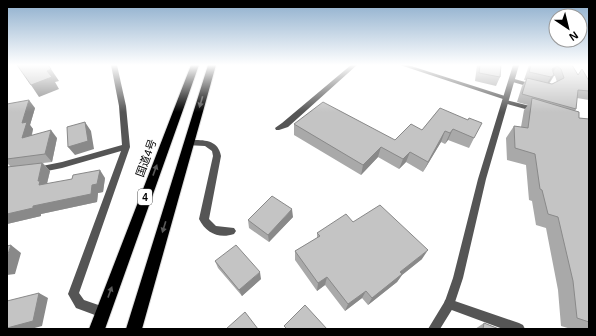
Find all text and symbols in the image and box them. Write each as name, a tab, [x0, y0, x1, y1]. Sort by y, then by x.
north arrow	[548, 8, 588, 48]
text: N	[567, 29, 580, 43]
one-way arrow	[198, 97, 204, 109]
street label: 国道4号	[134, 138, 158, 178]
one-way arrow	[153, 164, 159, 176]
road number: 4	[138, 189, 152, 205]
one-way arrow	[161, 221, 167, 233]
one-way arrow	[107, 286, 113, 298]

